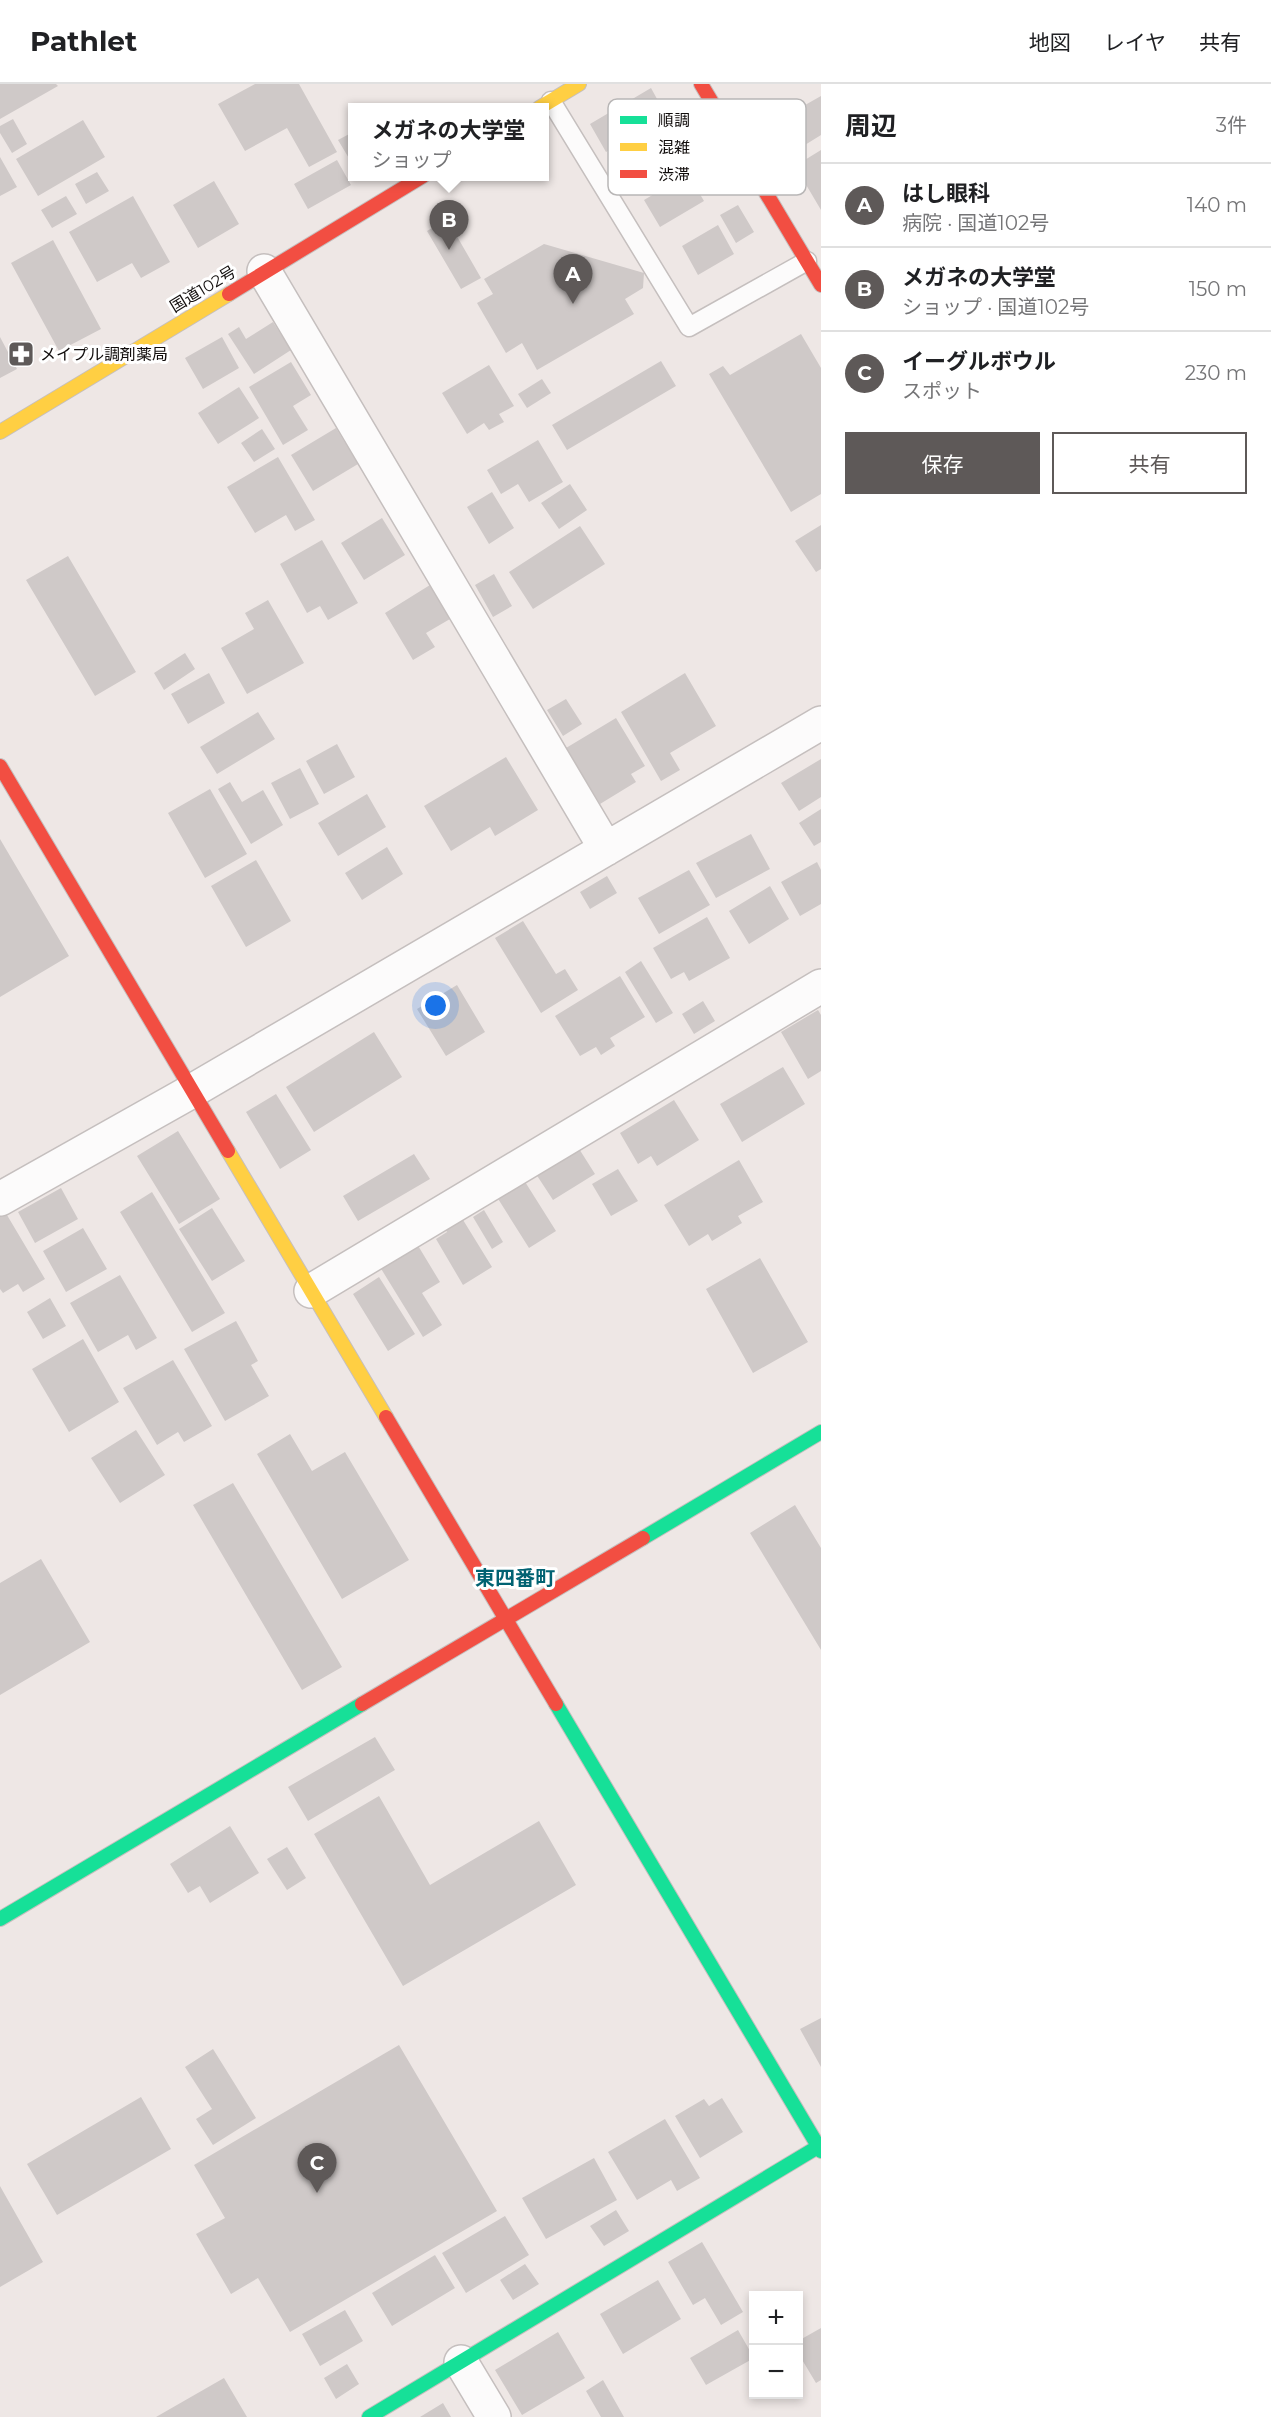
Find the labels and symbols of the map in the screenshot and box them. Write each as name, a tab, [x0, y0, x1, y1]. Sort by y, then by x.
legend	[608, 99, 806, 195]
text: 順調	[658, 111, 690, 130]
text: 混雑	[658, 138, 690, 157]
text: 渋滞	[658, 165, 690, 184]
pin: B	[430, 200, 468, 250]
pin: A	[554, 254, 592, 304]
street label: 国道102号	[167, 262, 239, 316]
pharmacy icon: メイプル調剤薬局	[6, 339, 36, 369]
place label: メイプル調剤薬局	[40, 345, 168, 364]
your location	[421, 991, 450, 1020]
district label: 東四番町	[475, 1566, 555, 1590]
pin: C	[298, 2144, 336, 2193]

